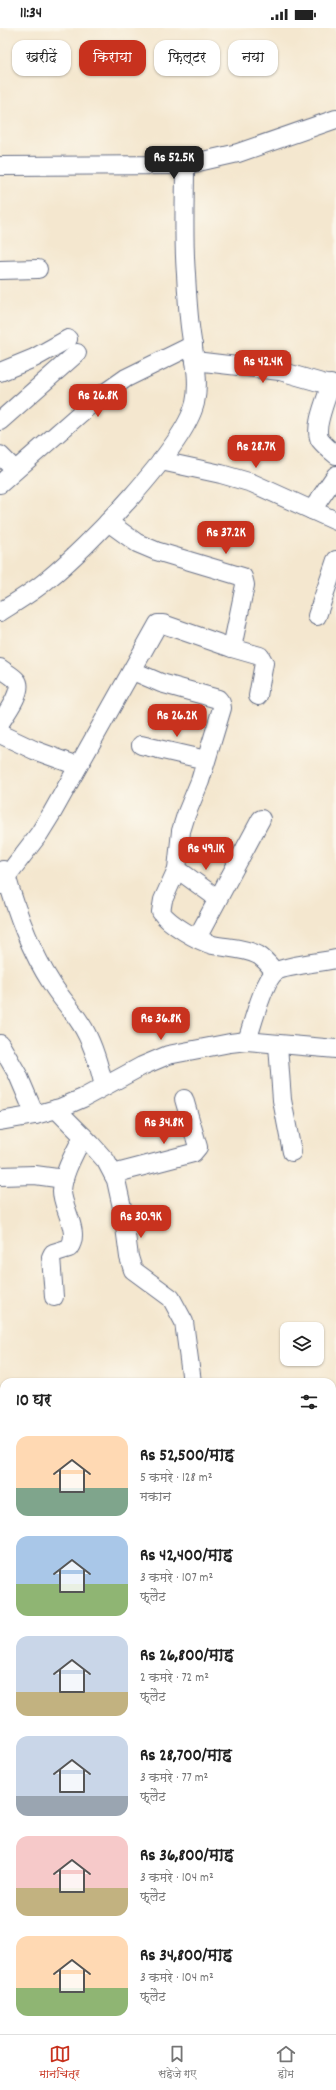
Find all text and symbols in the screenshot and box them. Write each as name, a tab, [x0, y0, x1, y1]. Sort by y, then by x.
text: 11:34	[20, 3, 42, 25]
chip: खरीदें	[12, 40, 71, 76]
chip: किराया	[79, 40, 146, 76]
chip: फ़िल्टर	[154, 40, 220, 76]
chip: नया	[228, 40, 278, 76]
pin: Rs 52.5K	[133, 146, 215, 180]
text: Rs 52.5K	[154, 149, 194, 168]
pin: Rs 42.4K	[222, 350, 304, 384]
text: Rs 42.4K	[243, 353, 283, 372]
pin: Rs 26.8K	[57, 384, 139, 418]
text: Rs 26.8K	[78, 387, 118, 406]
pin: Rs 28.7K	[215, 435, 297, 469]
text: Rs 28.7K	[237, 438, 275, 457]
pin: Rs 37.2K	[185, 521, 267, 555]
text: Rs 37.2K	[206, 524, 246, 543]
pin: Rs 26.2K	[136, 704, 218, 738]
text: Rs 26.2K	[157, 707, 197, 726]
pin: Rs 49.1K	[165, 837, 247, 871]
text: Rs 49.1K	[187, 840, 225, 859]
pin: Rs 36.8K	[120, 1007, 202, 1041]
text: Rs 36.8K	[141, 1010, 181, 1029]
pin: Rs 34.8K	[123, 1111, 205, 1145]
text: Rs 34.8K	[144, 1114, 184, 1133]
pin: Rs 30.9K	[100, 1205, 182, 1239]
text: Rs 30.9K	[120, 1208, 162, 1227]
map controls	[280, 1322, 324, 1366]
button: layers	[280, 1322, 324, 1366]
text: 10 घर	[16, 1390, 51, 1414]
icon: filters	[298, 1391, 320, 1413]
text: Rs 52,500/माह	[140, 1445, 234, 1469]
icon: home	[48, 1452, 96, 1500]
text: 5 कमरे · 128 m²	[140, 1469, 212, 1488]
text: मकान	[140, 1488, 171, 1507]
text: Rs 42,400/माह	[140, 1545, 232, 1569]
icon: home	[48, 1552, 96, 1600]
text: 3 कमरे · 107 m²	[140, 1569, 213, 1588]
text: फ़्लैट	[140, 1588, 166, 1607]
text: Rs 26,800/माह	[140, 1645, 233, 1669]
icon: home	[48, 1652, 96, 1700]
text: 2 कमरे · 72 m²	[140, 1669, 209, 1688]
text: फ़्लैट	[140, 1688, 166, 1707]
text: Rs 28,700/माह	[140, 1745, 232, 1769]
icon: home	[48, 1752, 96, 1800]
text: 3 कमरे · 77 m²	[140, 1769, 208, 1788]
text: फ़्लैट	[140, 1788, 166, 1807]
text: Rs 36,800/माह	[140, 1845, 234, 1869]
icon: home	[48, 1852, 96, 1900]
text: 3 कमरे · 104 m²	[140, 1869, 214, 1888]
text: फ़्लैट	[140, 1888, 166, 1907]
text: Rs 34,800/माह	[140, 1945, 232, 1969]
icon: home	[48, 1952, 96, 2000]
text: 3 कमरे · 104 m²	[140, 1969, 214, 1988]
text: फ़्लैट	[140, 1988, 166, 2007]
tab: मानचित्र	[39, 2043, 80, 2083]
tab: सहेजे गए	[158, 2043, 196, 2083]
tab: होम	[275, 2043, 297, 2083]

